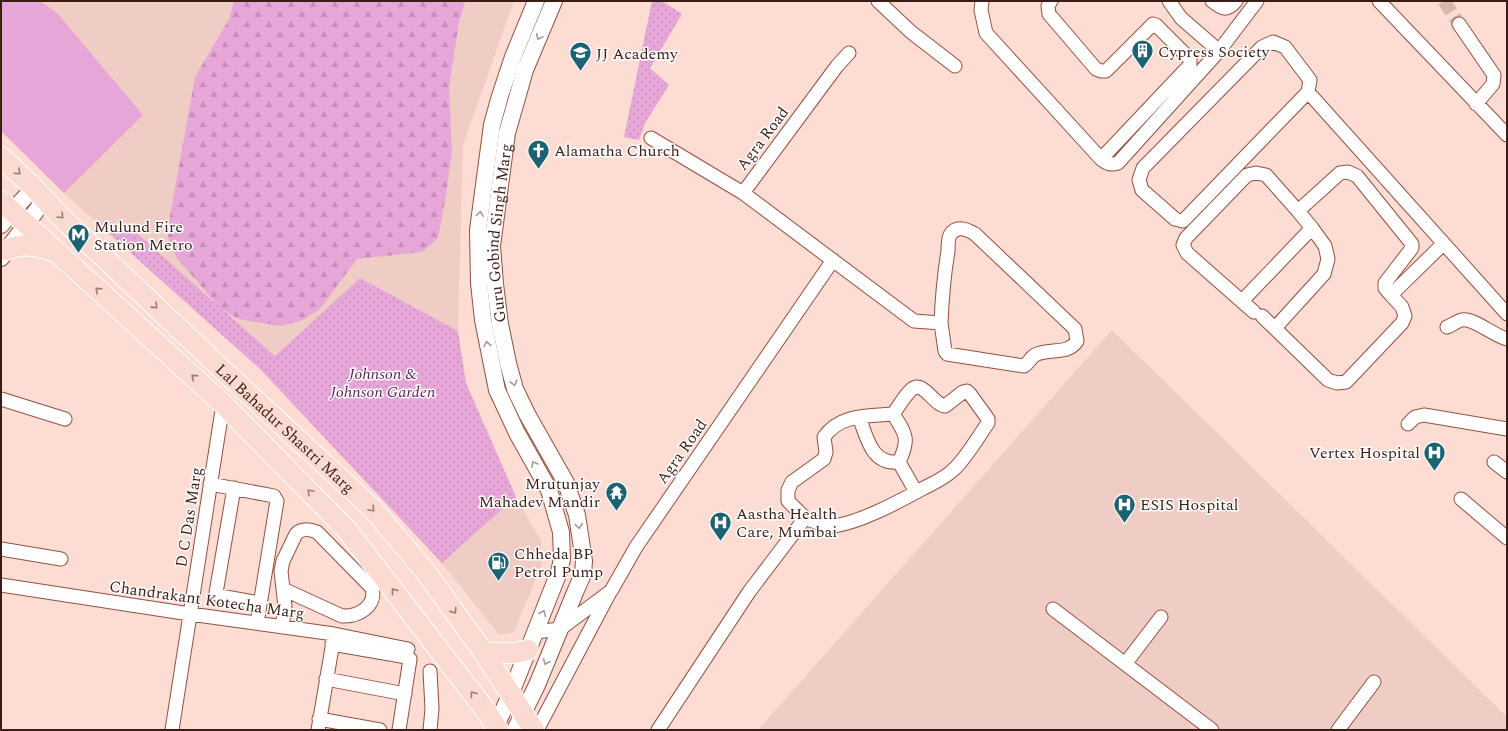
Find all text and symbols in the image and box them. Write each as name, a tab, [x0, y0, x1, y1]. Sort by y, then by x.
one-way arrow	[535, 33, 543, 40]
building icon: Cypress Society	[1129, 38, 1155, 71]
school or university icon: JJ Academy	[567, 40, 593, 73]
place label: Cypress Society	[1158, 40, 1271, 64]
place label: JJ Academy	[596, 42, 679, 66]
street label: Agra Road	[731, 102, 795, 176]
church icon: Alamatha Church	[526, 137, 552, 170]
place label: Alamatha Church	[554, 139, 680, 163]
street label: Guru Gobind Singh Marg	[481, 142, 519, 324]
one-way arrow	[13, 168, 20, 175]
one-way arrow	[56, 211, 64, 219]
one-way arrow	[475, 211, 484, 217]
place label: Mulund Fire Station Metro	[94, 215, 193, 257]
metro station icon: Mulund Fire Station Metro	[65, 222, 91, 255]
one-way arrow	[95, 287, 103, 294]
one-way arrow	[150, 301, 158, 309]
one-way arrow	[483, 341, 492, 347]
street label: Lal Bahadur Shastri Marg	[210, 358, 360, 499]
park label: Johnson & Johnson Garden	[330, 362, 436, 404]
one-way arrow	[191, 375, 199, 382]
one-way arrow	[509, 379, 517, 386]
street label: Agra Road	[651, 414, 713, 489]
hospital icon: Vertex Hospital	[1422, 439, 1448, 472]
place label: Vertex Hospital	[1309, 441, 1420, 465]
one-way arrow	[532, 461, 539, 468]
street label: D C Das Marg	[169, 465, 209, 569]
place label: Mrutunjay Mahadev Mandir	[479, 472, 601, 514]
temple icon: Mrutunjay Mahadev Mandir	[603, 479, 629, 512]
one-way arrow	[307, 489, 315, 497]
hospital icon: ESIS Hospital	[1112, 491, 1138, 524]
place label: ESIS Hospital	[1140, 493, 1238, 517]
place label: Aastha Health Care, Mumbai	[736, 502, 837, 544]
one-way arrow	[368, 504, 375, 512]
hospital icon: Aastha Health Care, Mumbai	[708, 509, 734, 542]
one-way arrow	[574, 523, 583, 529]
place label: Chheda BP Petrol Pump	[514, 542, 603, 584]
fuel station icon: Chheda BP Petrol Pump	[485, 549, 511, 582]
street label: Chandrakant Kotecha Marg	[108, 574, 306, 626]
one-way arrow	[392, 589, 399, 596]
one-way arrow	[449, 606, 456, 613]
one-way arrow	[539, 609, 547, 616]
one-way arrow	[543, 658, 551, 665]
one-way arrow	[471, 692, 478, 699]

